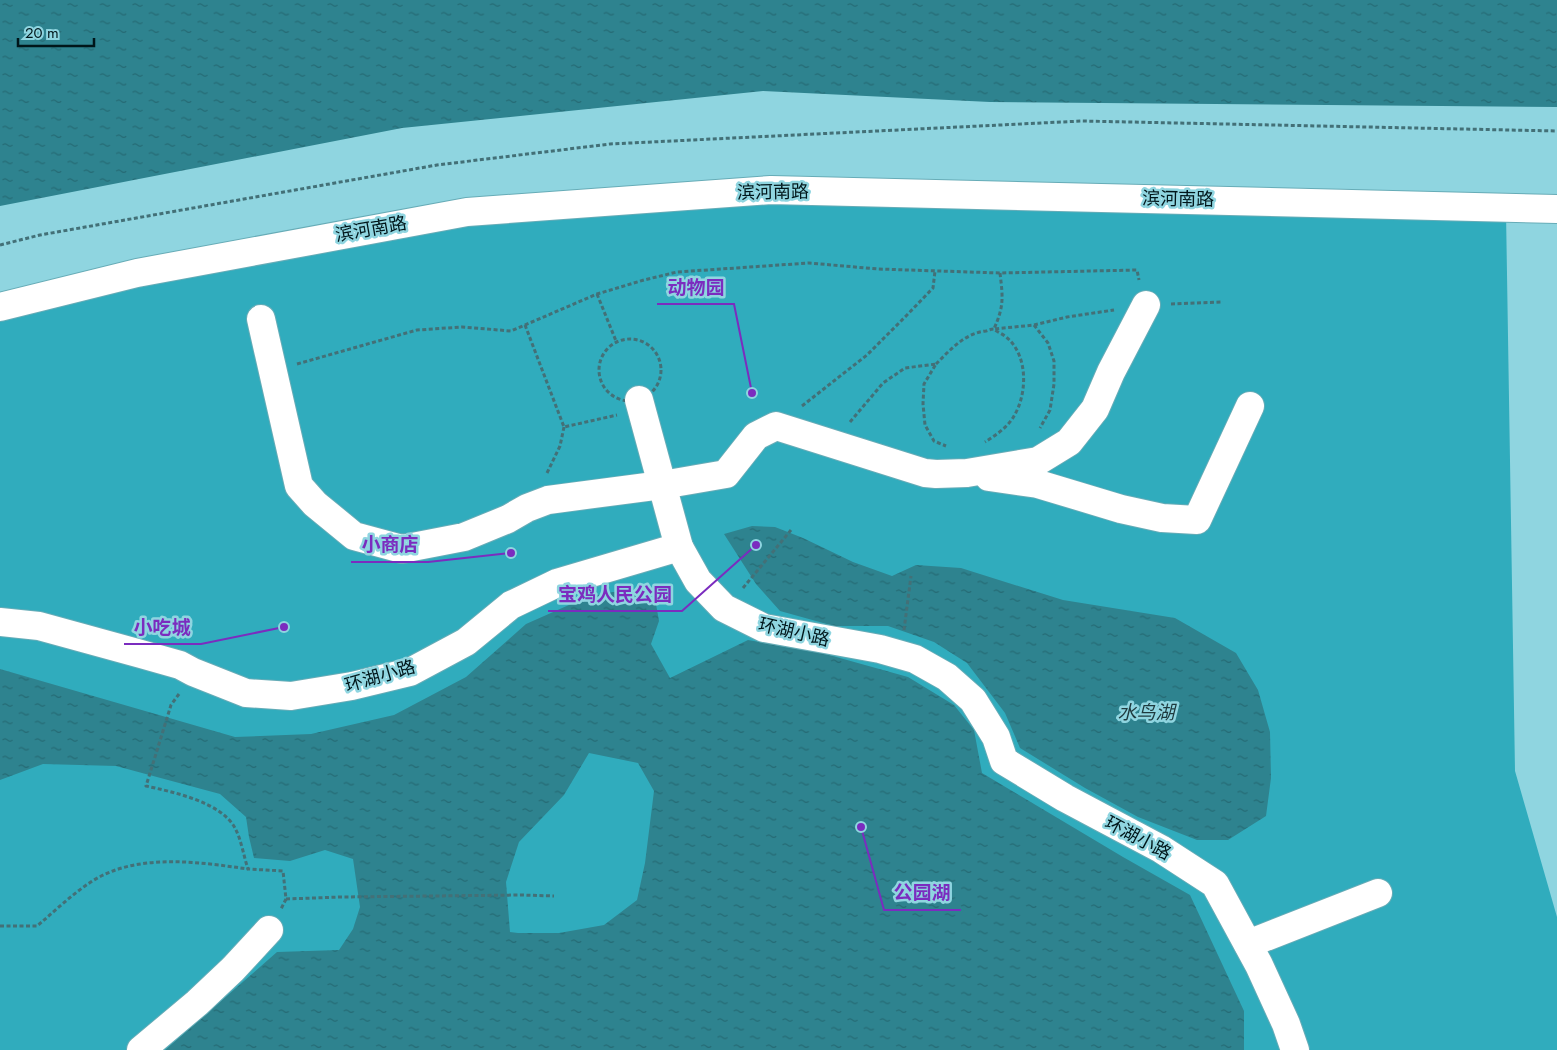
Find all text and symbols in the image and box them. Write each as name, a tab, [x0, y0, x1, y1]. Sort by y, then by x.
scale bar	[18, 15, 94, 47]
text: 20 m	[25, 22, 59, 44]
street label: 滨河南路	[737, 178, 809, 206]
street label: 滨河南路	[1142, 185, 1214, 213]
street label: 滨河南路	[333, 210, 409, 248]
callout: 动物园	[657, 270, 734, 304]
text: 动物园	[667, 274, 725, 301]
callout: 小商店	[351, 528, 428, 562]
text: 小商店	[361, 531, 419, 558]
callout: 宝鸡人民公园	[548, 577, 682, 611]
text: 宝鸡人民公园	[558, 581, 672, 608]
callout: 小吃城	[124, 610, 201, 644]
street label: 环湖小路	[756, 611, 832, 653]
text: 小吃城	[133, 614, 191, 641]
street label: 环湖小路	[342, 654, 418, 698]
water label: 水鸟湖	[1117, 699, 1177, 726]
street label: 环湖小路	[1100, 810, 1176, 866]
callout: 公园湖	[884, 876, 961, 910]
text: 公园湖	[893, 879, 951, 906]

